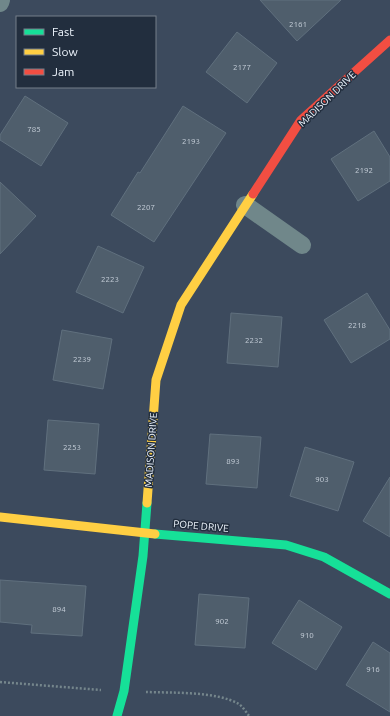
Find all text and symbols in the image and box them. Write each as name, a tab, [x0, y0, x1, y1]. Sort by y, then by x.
legend	[16, 16, 156, 88]
house number: 2161	[289, 20, 307, 29]
text: Fast	[52, 25, 74, 38]
text: Slow	[52, 45, 78, 58]
house number: 2177	[233, 63, 251, 72]
text: Jam	[52, 65, 74, 78]
street label: MADISON DRIVE	[296, 69, 358, 129]
house number: 785	[27, 125, 41, 134]
house number: 2193	[182, 137, 200, 146]
house number: 2192	[355, 166, 373, 175]
house number: 2207	[137, 203, 155, 212]
house number: 2223	[101, 275, 119, 284]
house number: 2218	[348, 321, 367, 330]
house number: 2232	[245, 336, 263, 345]
house number: 2239	[73, 355, 91, 364]
street label: MADISON DRIVE	[143, 412, 159, 488]
house number: 2253	[63, 443, 81, 452]
house number: 893	[226, 457, 240, 466]
house number: 903	[315, 475, 329, 484]
street label: POPE DRIVE	[173, 518, 229, 534]
house number: 894	[52, 605, 66, 614]
house number: 902	[215, 617, 229, 626]
house number: 910	[300, 631, 314, 640]
house number: 916	[366, 665, 380, 674]

